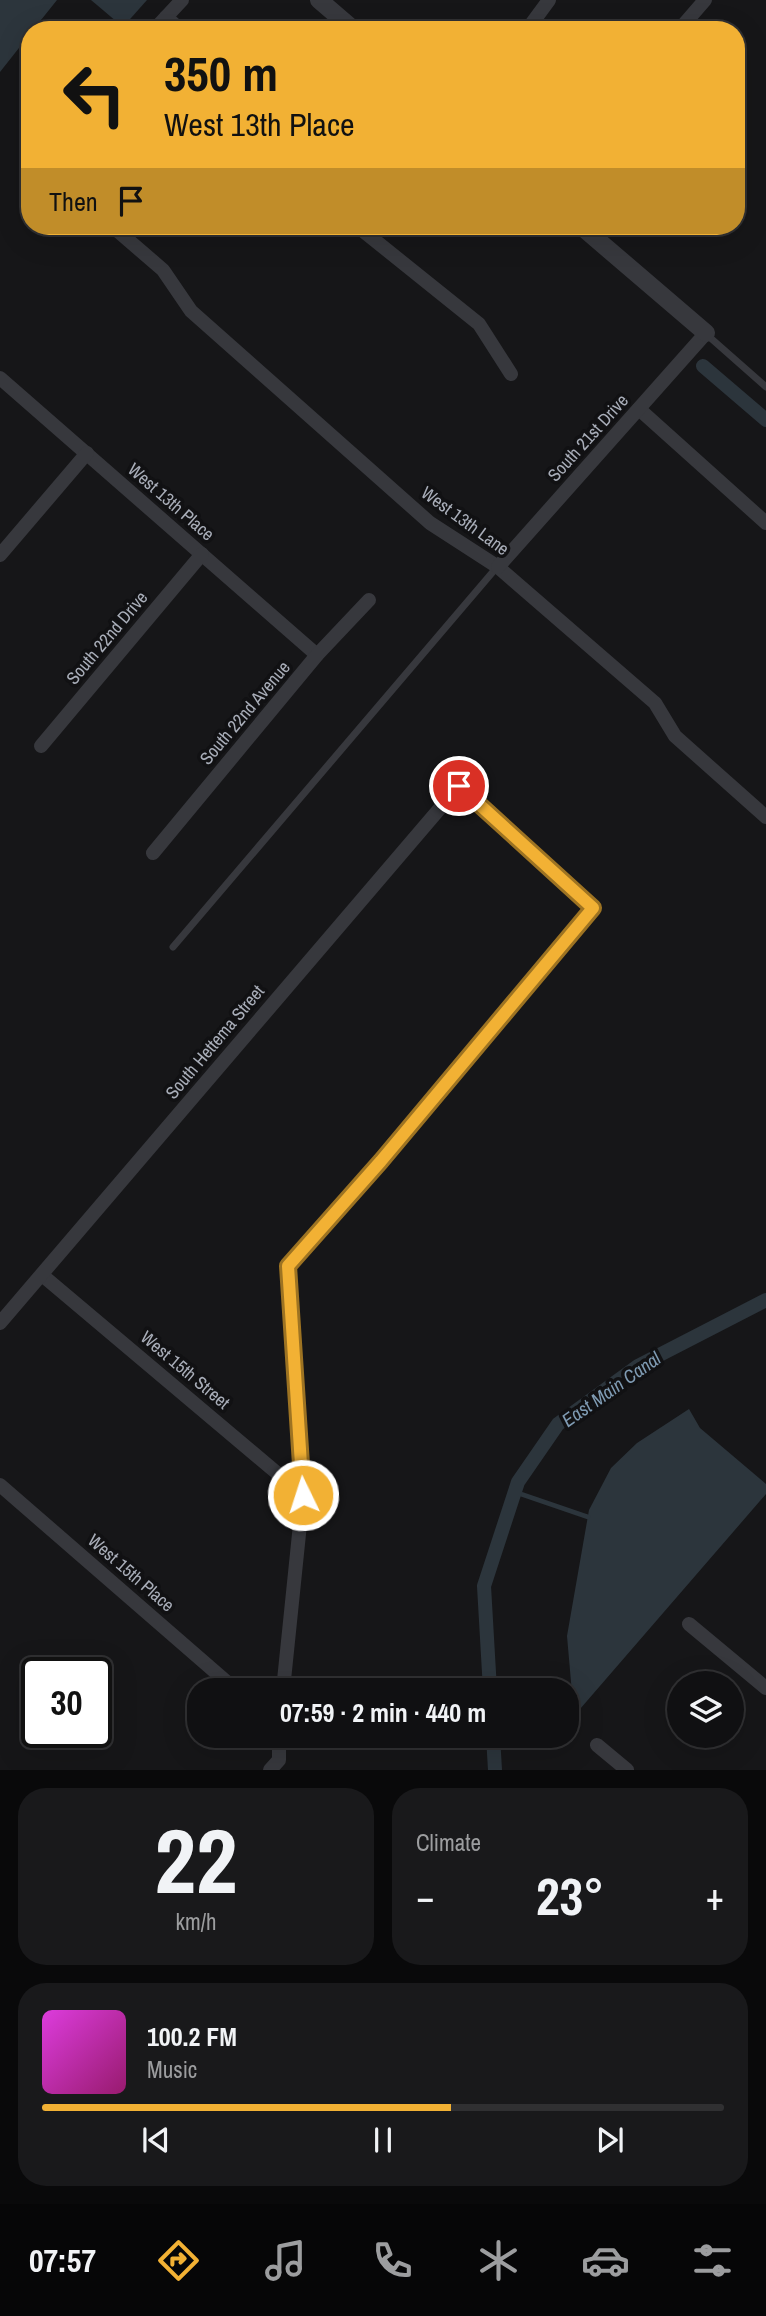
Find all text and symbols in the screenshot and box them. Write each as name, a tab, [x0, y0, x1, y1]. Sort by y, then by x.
text: 350 m	[164, 40, 278, 106]
icon: left	[49, 49, 140, 140]
text: West 13th Place	[164, 103, 355, 146]
icon: arrive	[112, 182, 150, 220]
text: Then	[49, 184, 98, 219]
street label: South 21st Drive	[542, 388, 634, 487]
street label: West 13th Place	[123, 457, 220, 546]
street label: West 13th Lane	[416, 480, 514, 561]
street label: South 22nd Drive	[60, 586, 153, 690]
street label: South 22nd Avenue	[194, 655, 296, 770]
pin	[429, 756, 489, 816]
icon: arrive	[440, 767, 478, 805]
street label: South Hettema Street	[159, 979, 270, 1104]
street label: West 15th Street	[135, 1325, 235, 1414]
water label: East Main Canal	[556, 1345, 666, 1433]
position arrow	[266, 1458, 340, 1532]
street label: West 15th Place	[83, 1528, 180, 1617]
speed limit sign: 30	[21, 1657, 112, 1748]
map controls	[667, 1671, 744, 1748]
button: layers	[667, 1671, 744, 1748]
text: 07:59 · 2 min · 440 m	[280, 1695, 486, 1730]
text: 22	[155, 1799, 238, 1921]
text: Climate	[416, 1827, 481, 1858]
text: 23°	[536, 1861, 604, 1931]
text: −	[416, 1871, 434, 1922]
text: +	[706, 1871, 724, 1922]
text: km/h	[176, 1906, 216, 1937]
text: 100.2 FM	[147, 2019, 237, 2054]
text: Music	[147, 2054, 197, 2085]
icon: previous	[137, 2121, 175, 2159]
icon: pause	[364, 2121, 402, 2159]
icon: next	[591, 2121, 629, 2159]
icon: directions	[154, 2236, 203, 2285]
icon: music	[261, 2236, 310, 2285]
icon: phone	[368, 2236, 417, 2285]
icon: climate	[474, 2236, 523, 2285]
icon: car	[581, 2236, 630, 2285]
icon: filters	[688, 2236, 737, 2285]
text: 07:57	[29, 2239, 96, 2282]

